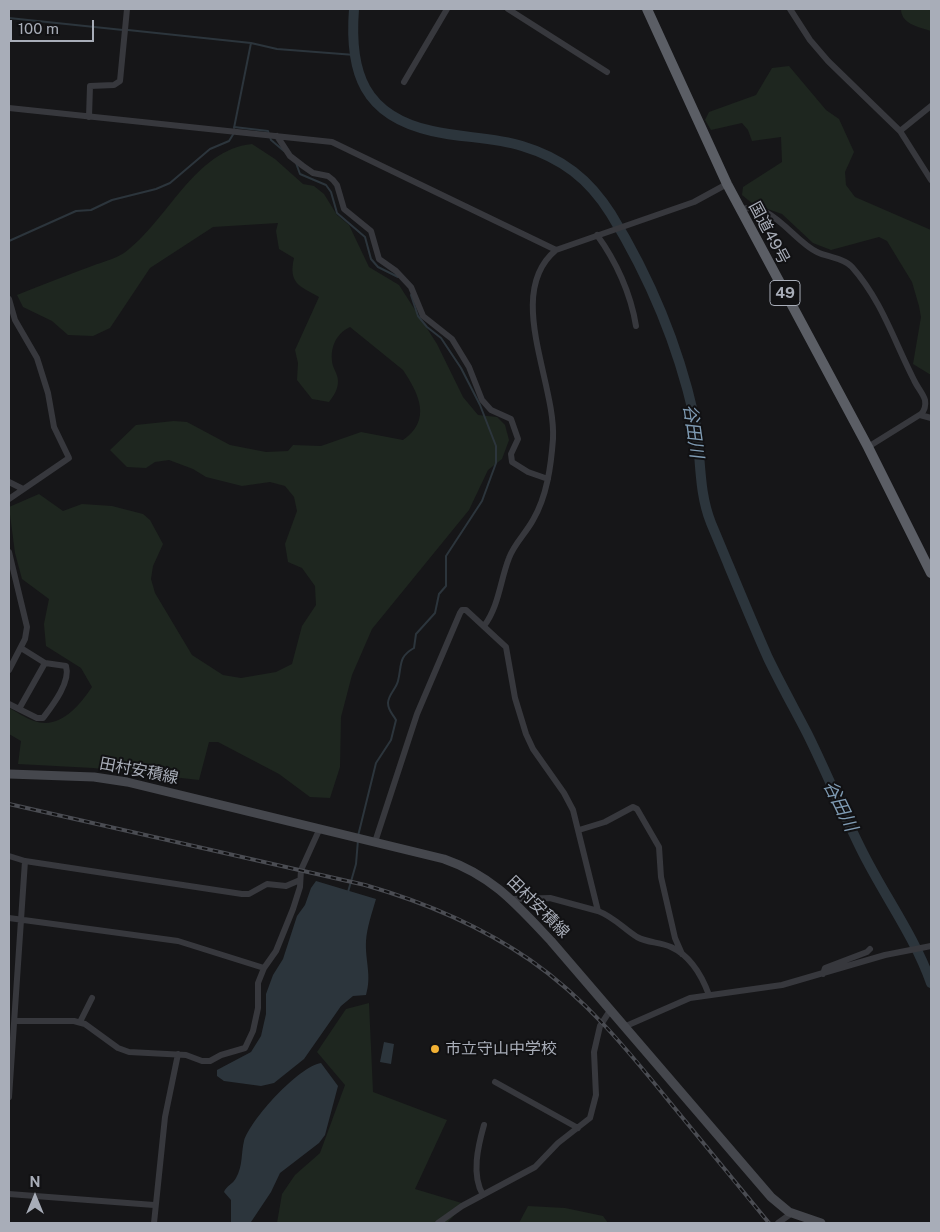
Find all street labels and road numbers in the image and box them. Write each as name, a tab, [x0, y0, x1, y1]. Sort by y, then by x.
street label: 国道49号	[745, 198, 793, 268]
road number: 49	[770, 280, 800, 306]
street label: 田村安積線	[98, 754, 180, 788]
street label: 田村安積線	[503, 872, 573, 942]

